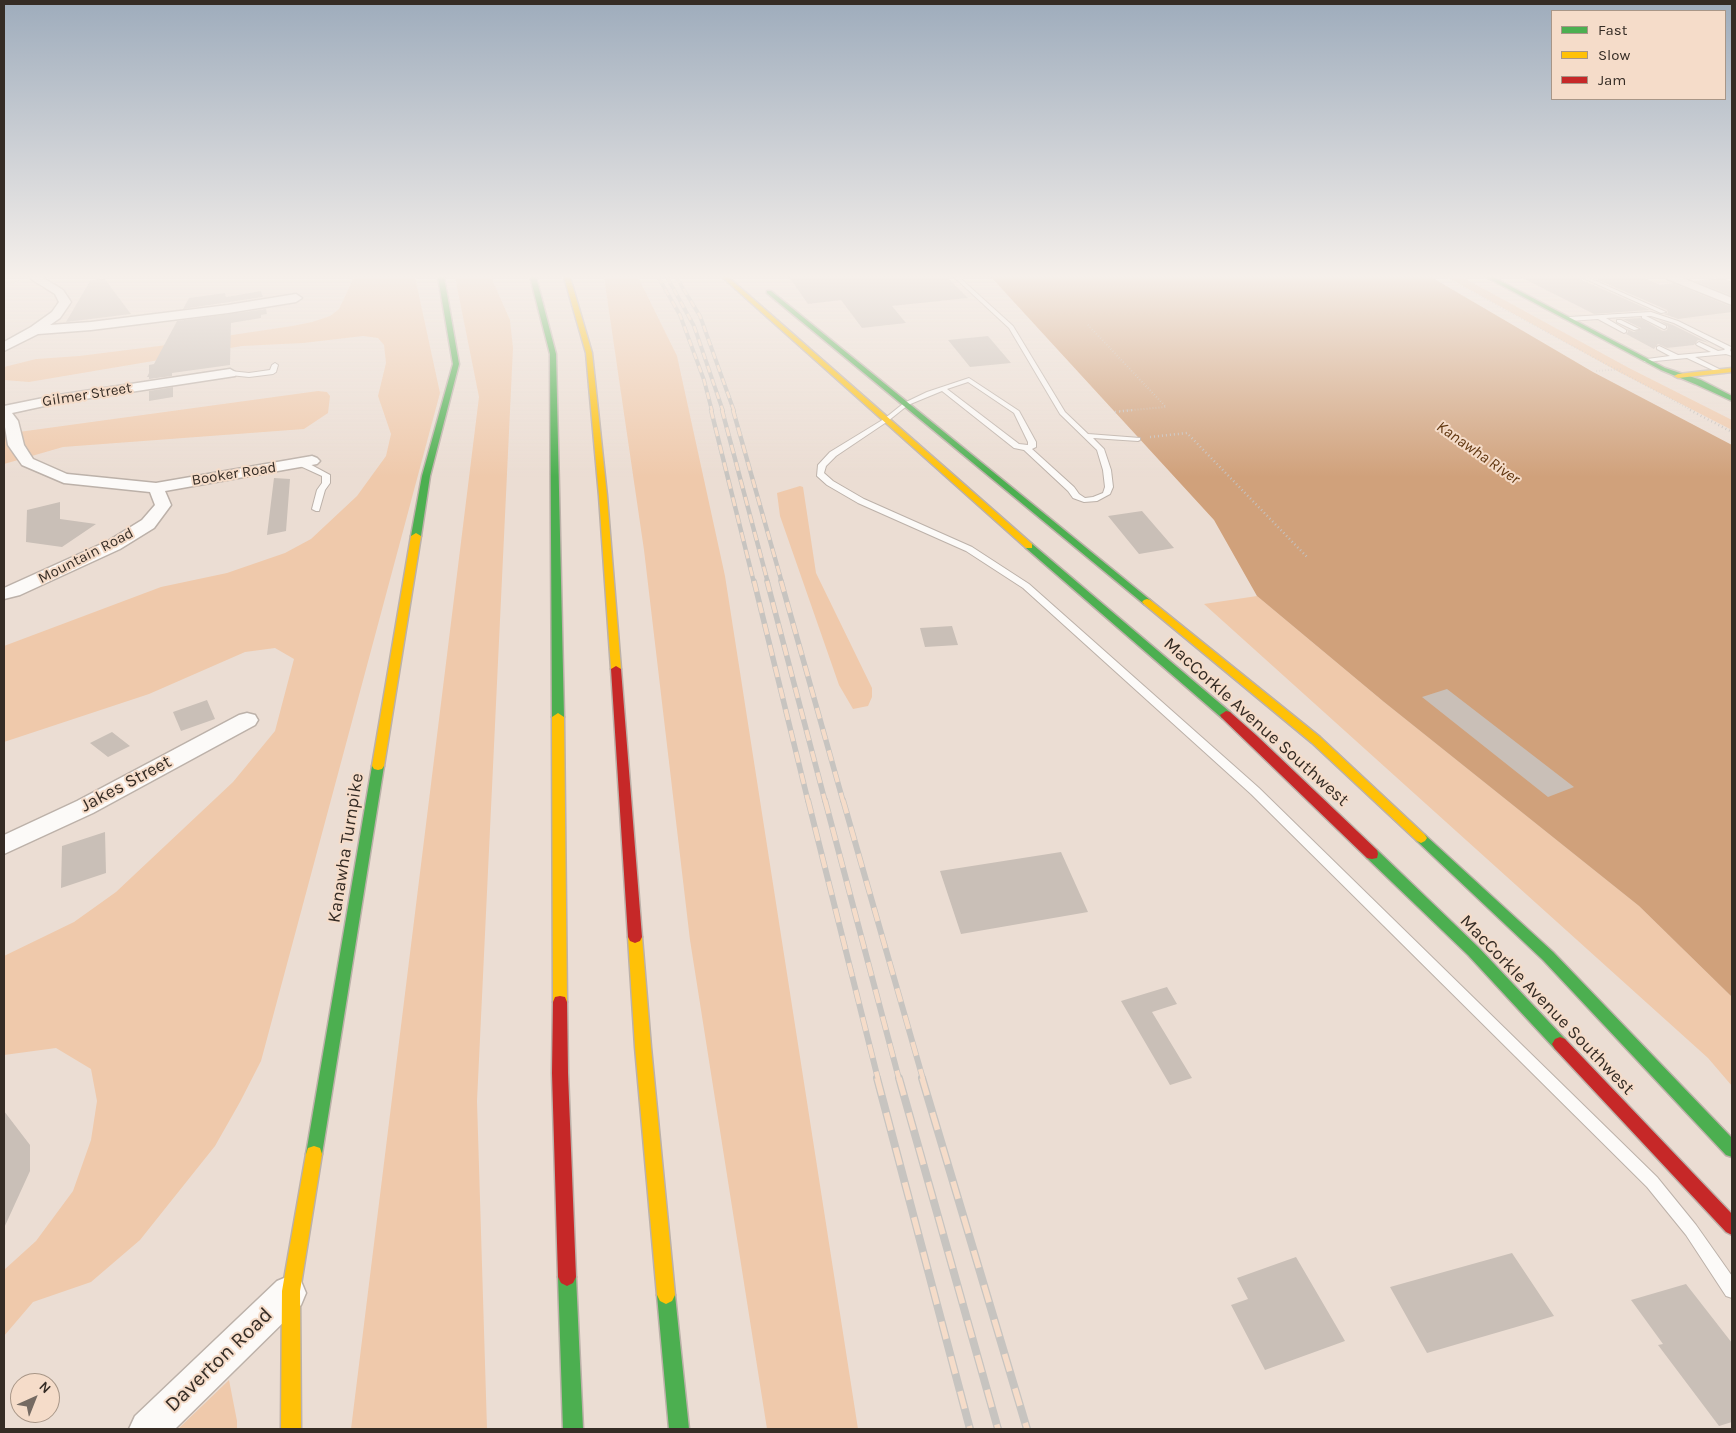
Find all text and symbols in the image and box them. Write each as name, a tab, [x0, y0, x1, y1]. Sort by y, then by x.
legend	[1551, 10, 1726, 100]
text: Fast	[1598, 21, 1627, 39]
text: Slow	[1598, 46, 1630, 64]
text: Jam	[1598, 71, 1626, 89]
street label: Gilmer Street	[41, 379, 133, 411]
water label: Kanawha River	[1433, 417, 1523, 489]
street label: Booker Road	[190, 458, 278, 490]
street label: Mountain Road	[35, 524, 137, 588]
street label: MacCorkle Avenue Southwest	[1159, 633, 1353, 811]
street label: Jakes Street	[77, 751, 175, 817]
street label: Kanawha Turnpike	[324, 772, 368, 924]
street label: MacCorkle Avenue Southwest	[1455, 911, 1639, 1099]
street label: Daverton Road	[160, 1302, 278, 1418]
north arrow	[10, 1373, 60, 1423]
text: N	[36, 1378, 55, 1397]

